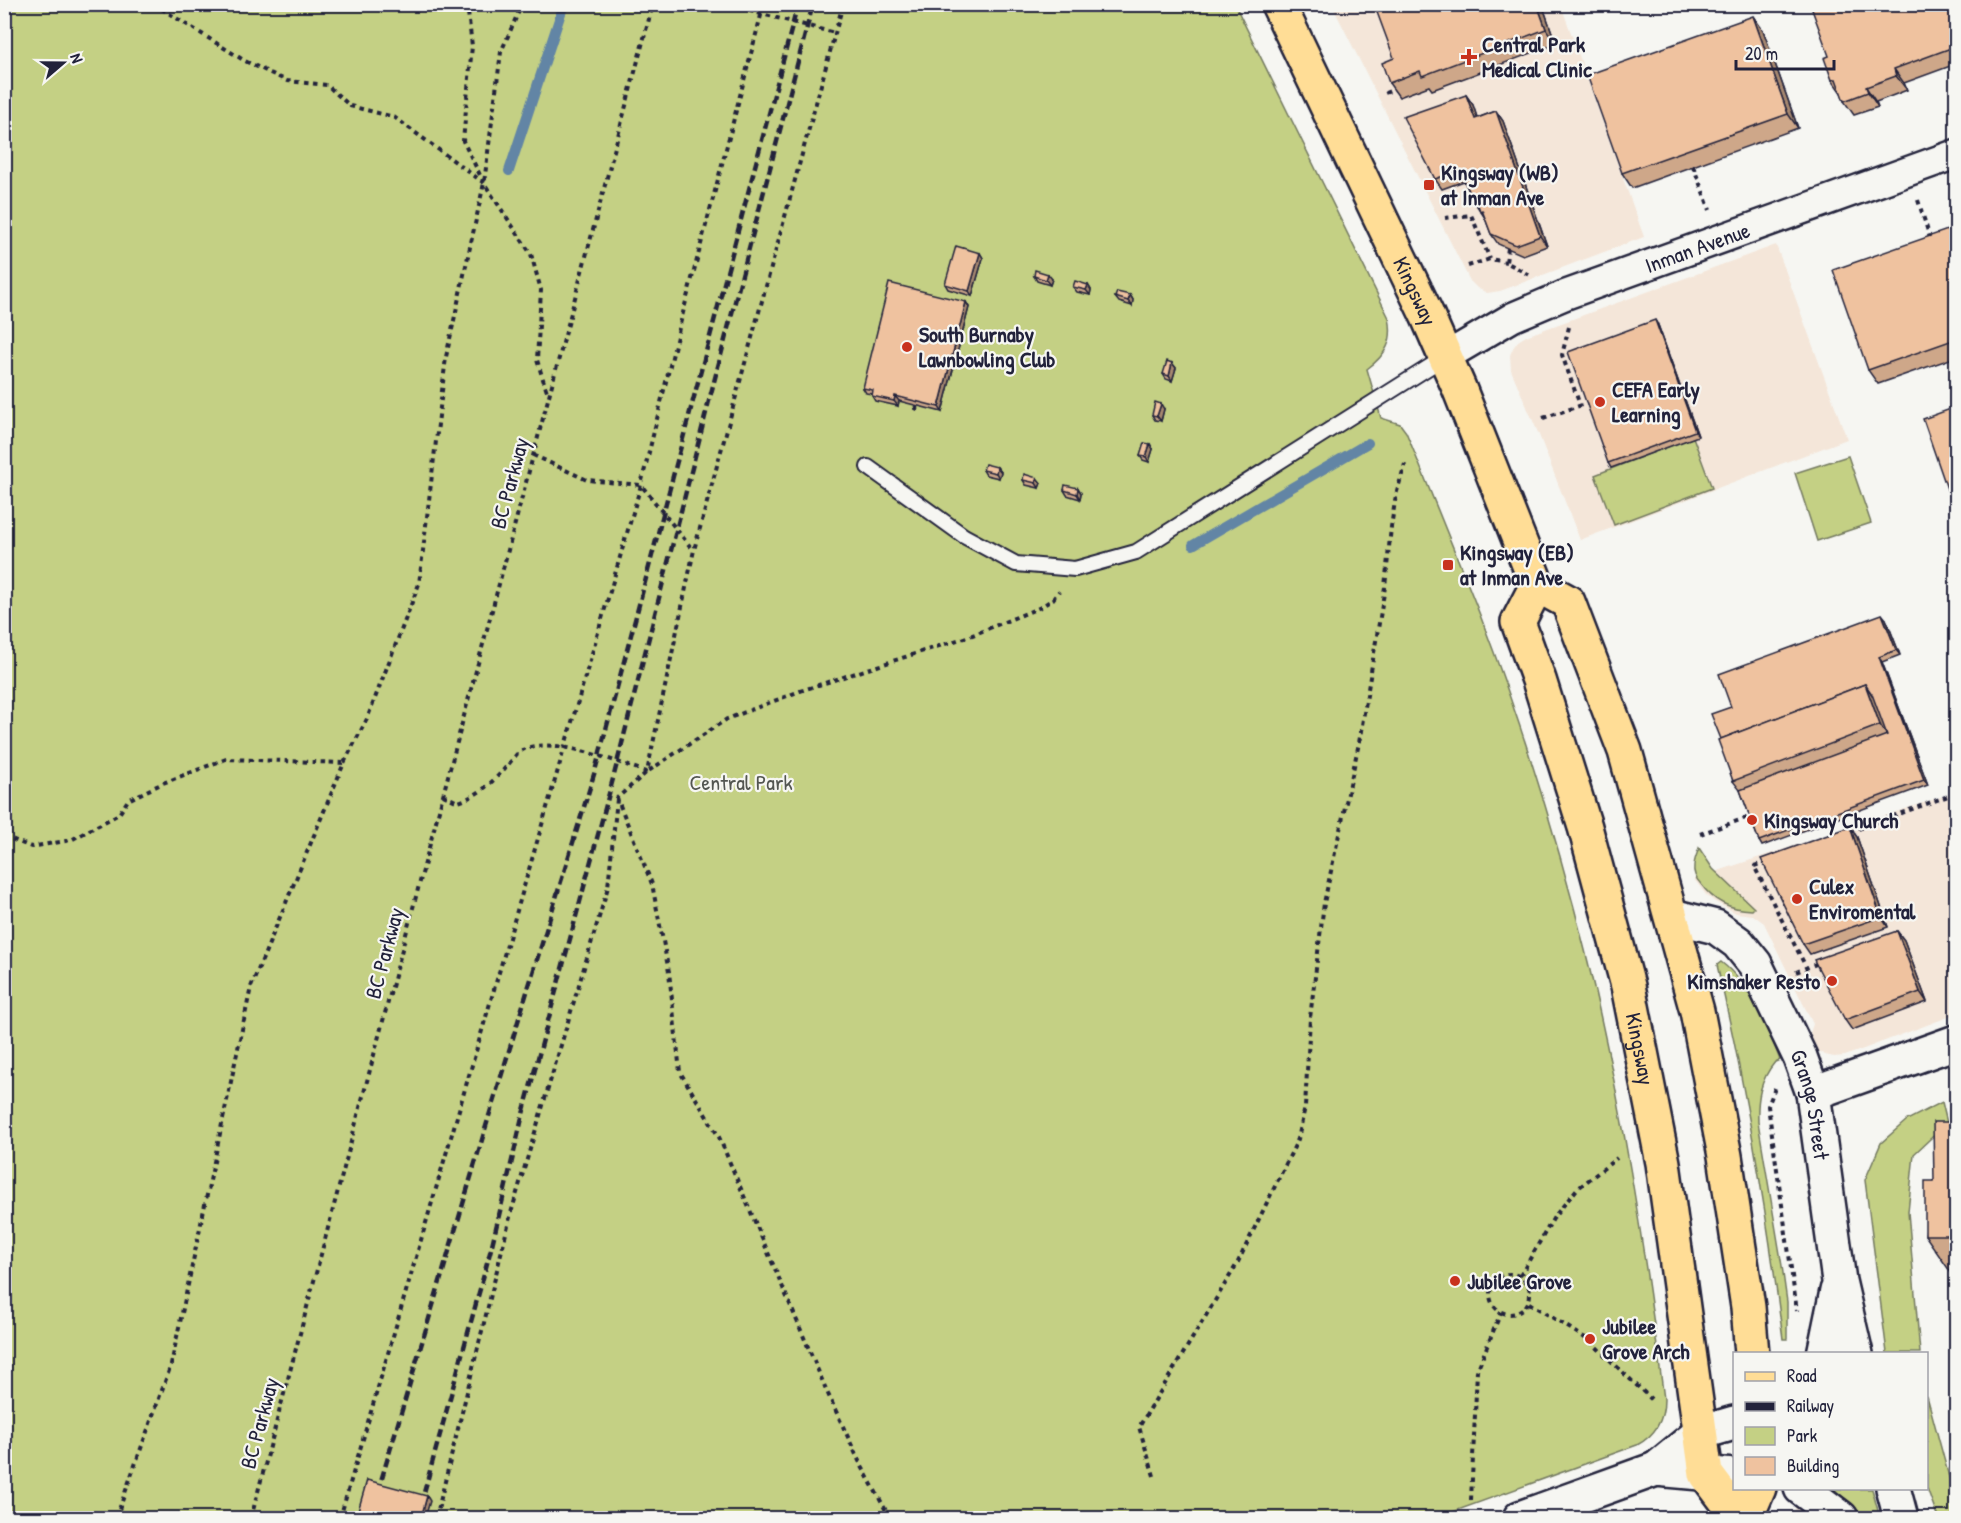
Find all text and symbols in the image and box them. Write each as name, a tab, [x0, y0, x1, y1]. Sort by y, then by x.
place label: Central Park Medical Clinic	[1482, 29, 1592, 84]
north arrow	[33, 33, 93, 93]
scale bar	[1736, 33, 1834, 71]
text: 20 m	[1745, 41, 1778, 66]
marker: Central Park Medical Clinic	[1460, 48, 1478, 66]
text: N	[65, 50, 89, 66]
place label: Kingsway (WB) at Inman Ave	[1441, 157, 1559, 212]
marker: Kingsway (WB) at Inman Ave	[1422, 178, 1436, 192]
street label: Inman Avenue	[1641, 215, 1754, 280]
street label: Kingsway	[1386, 251, 1445, 330]
place label: South Burnaby Lawnbowling Club	[919, 319, 1055, 375]
marker: South Burnaby Lawnbowling Club	[900, 340, 914, 354]
place label: CEFA Early Learning	[1612, 374, 1700, 430]
marker: CEFA Early Learning	[1593, 395, 1607, 409]
street label: BC Parkway	[482, 434, 536, 532]
place label: Kingsway (EB) at Inman Ave	[1460, 537, 1574, 592]
marker: Kingsway (EB) at Inman Ave	[1441, 558, 1455, 572]
park label: Central Park	[689, 767, 793, 797]
place label: Kingsway Church	[1764, 805, 1899, 836]
marker: Kingsway Church	[1745, 813, 1759, 827]
place label: Culex Enviromental	[1809, 871, 1917, 926]
marker: Culex Enviromental	[1790, 892, 1804, 906]
street label: BC Parkway	[357, 904, 411, 1002]
place label: Kimshaker Resto	[1687, 966, 1820, 996]
marker: Kimshaker Resto	[1825, 974, 1839, 988]
street label: Kingsway	[1619, 1010, 1662, 1087]
street label: Grange Street	[1783, 1044, 1837, 1162]
place label: Jubilee Grove	[1467, 1266, 1572, 1296]
marker: Jubilee Grove	[1448, 1274, 1462, 1288]
place label: Jubilee Grove Arch	[1602, 1311, 1690, 1366]
marker: Jubilee Grove Arch	[1583, 1332, 1597, 1346]
legend	[1733, 1352, 1928, 1490]
text: Road	[1787, 1363, 1817, 1388]
street label: BC Parkway	[232, 1374, 286, 1472]
text: Railway	[1787, 1393, 1834, 1418]
text: Park	[1787, 1423, 1818, 1448]
text: Building	[1787, 1453, 1839, 1478]

